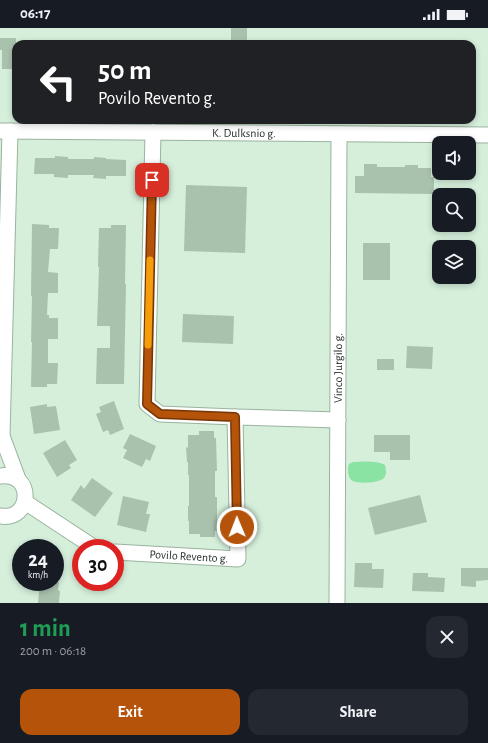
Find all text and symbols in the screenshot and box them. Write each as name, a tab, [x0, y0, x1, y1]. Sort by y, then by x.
text: 06:17	[20, 6, 50, 21]
icon: left	[32, 56, 84, 108]
text: 50 m	[98, 57, 152, 85]
text: Povilo Revento g.	[98, 90, 216, 108]
street label: K. Dulksnio g.	[212, 127, 276, 139]
map controls	[432, 136, 476, 284]
button: sound	[432, 136, 476, 180]
pin	[135, 163, 169, 197]
icon: arrive	[141, 169, 163, 191]
button: search	[432, 188, 476, 232]
button: layers	[432, 240, 476, 284]
street label: Vinco Jurgilo g.	[332, 333, 344, 403]
position arrow	[216, 506, 258, 548]
speed limit sign: 30	[72, 539, 124, 591]
street label: Povilo Revento g.	[149, 548, 229, 564]
text: 24	[28, 550, 48, 570]
text: km/h	[28, 570, 48, 580]
button: close	[426, 616, 468, 658]
text: 1 min	[20, 617, 71, 641]
text: 200 m · 06:18	[20, 645, 86, 658]
button: Exit	[20, 689, 240, 735]
button: Share	[248, 689, 468, 735]

